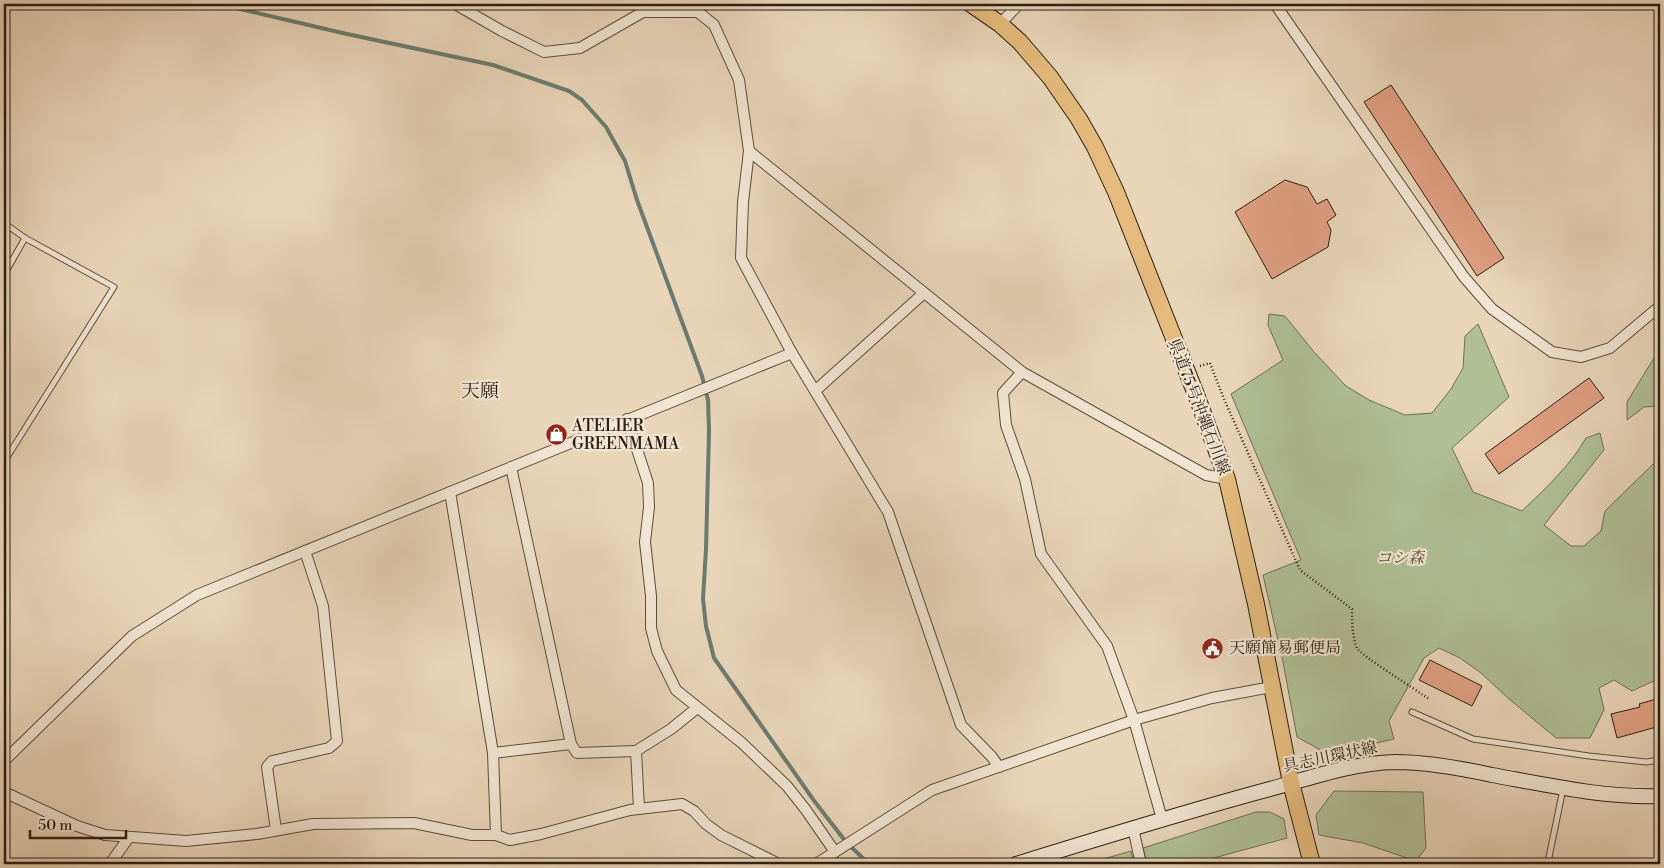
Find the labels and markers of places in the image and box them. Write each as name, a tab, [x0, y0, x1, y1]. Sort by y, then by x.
place label: ATELIER GREENMAMA	[571, 416, 680, 454]
shop icon: ATELIER GREENMAMA	[544, 423, 568, 447]
public building icon: 天願簡易郵便局	[1201, 636, 1225, 660]
place label: 天願簡易郵便局	[1229, 638, 1341, 658]

